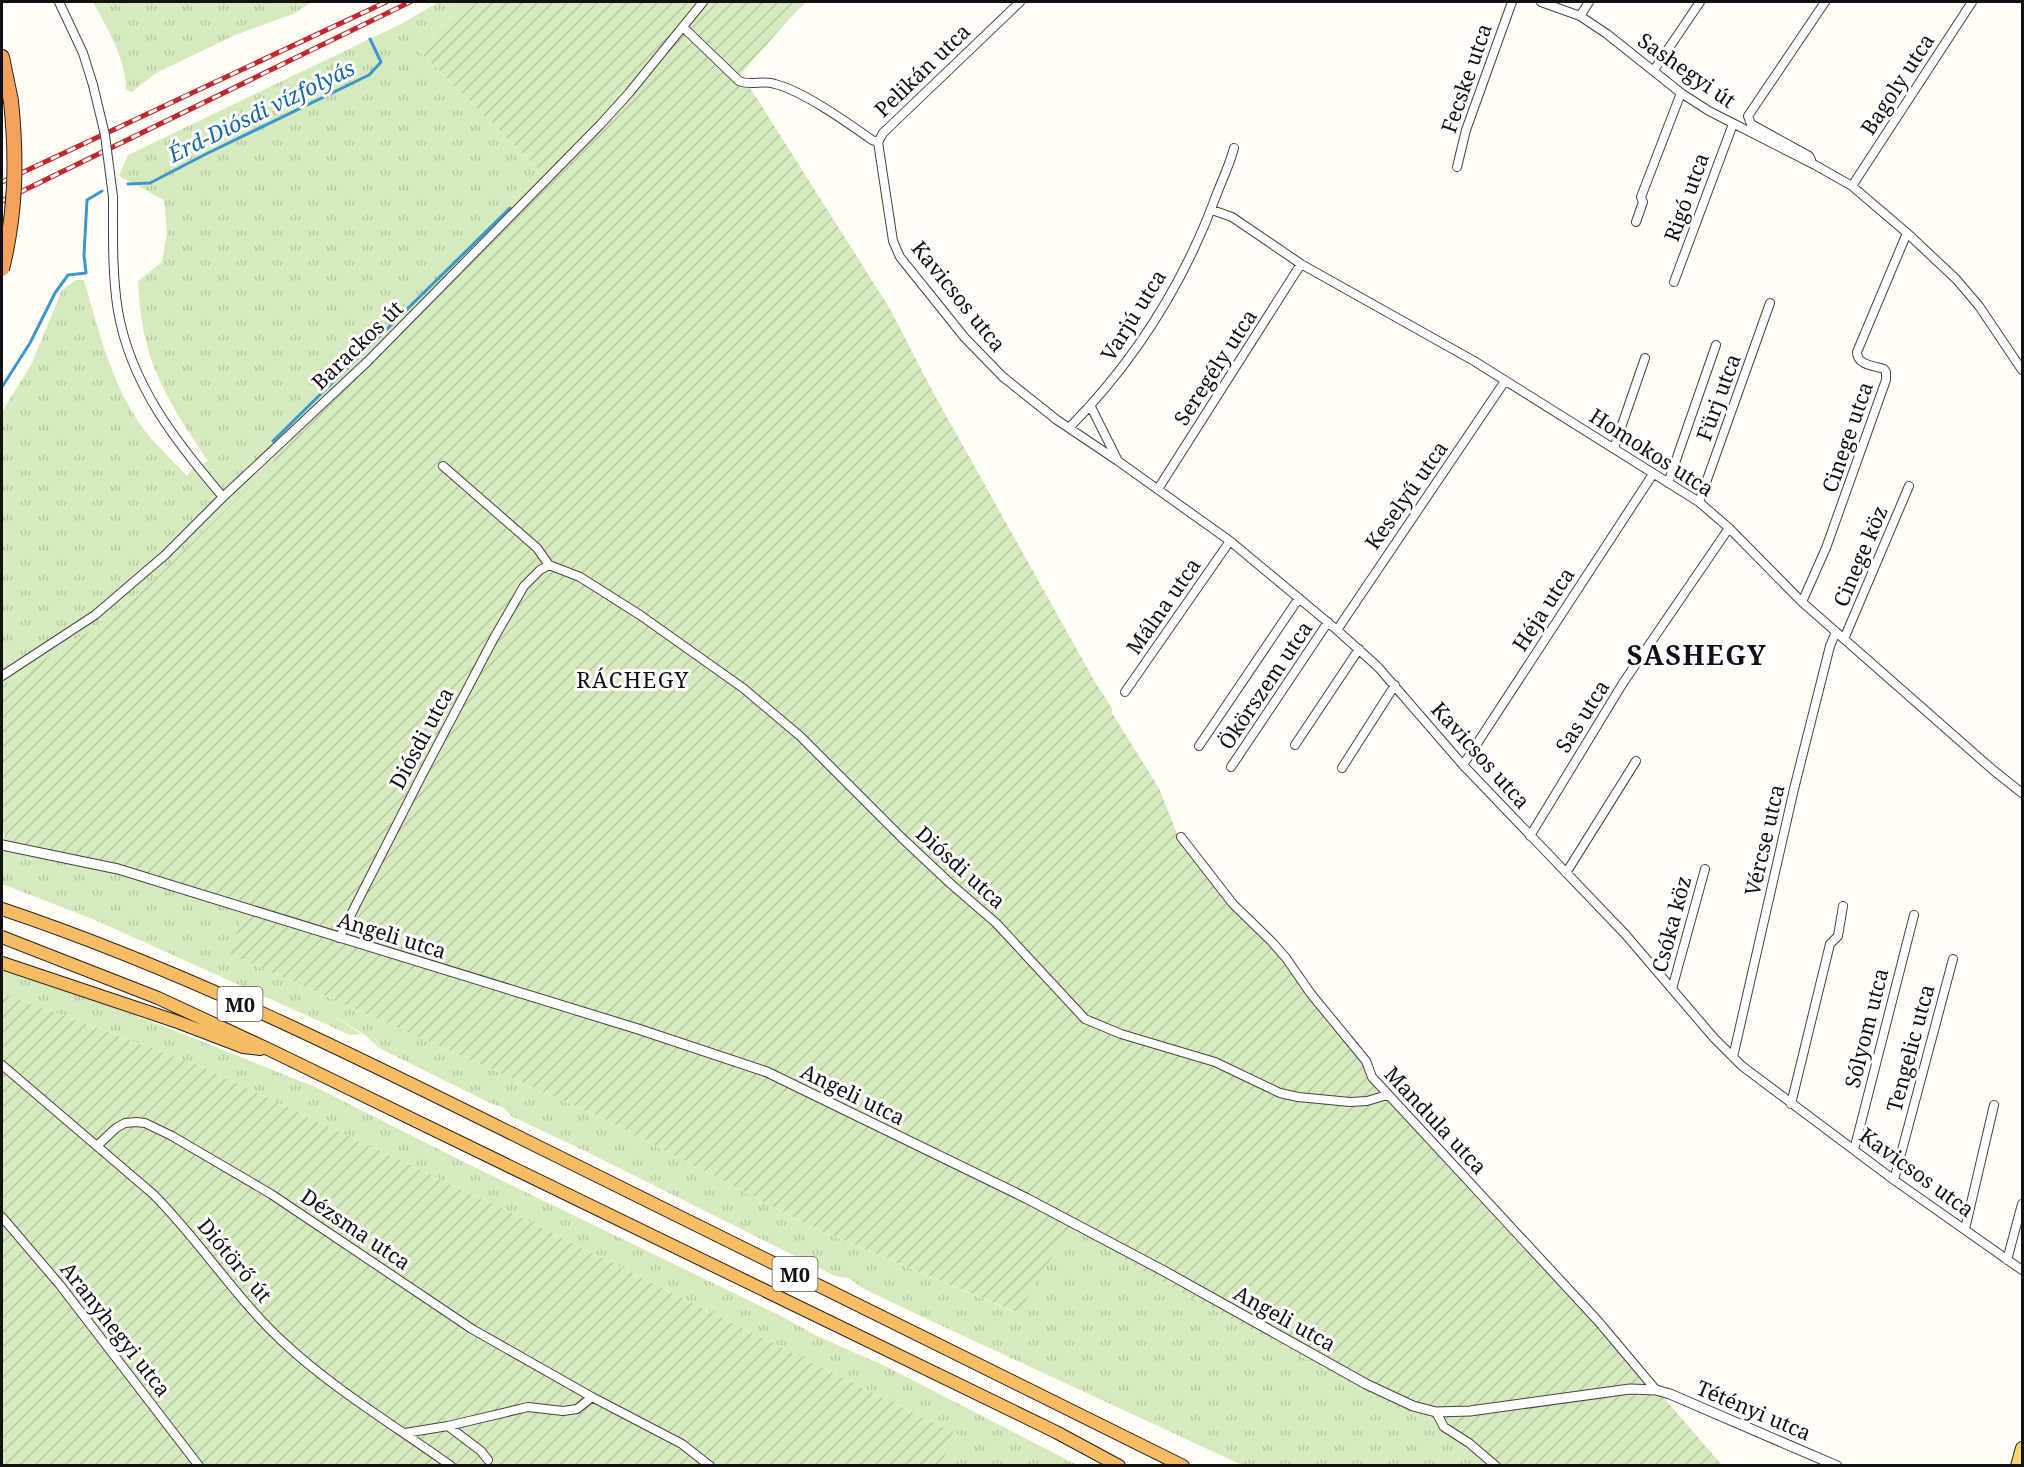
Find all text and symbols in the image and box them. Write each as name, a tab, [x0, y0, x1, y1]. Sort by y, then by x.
street label: Pelikán utca	[868, 17, 976, 123]
street label: Fecske utca	[1434, 20, 1498, 136]
street label: Sashegyi út	[1633, 26, 1741, 114]
street label: Bagoly utca	[1854, 28, 1940, 140]
water label: Érd-Diósdi vízfolyás	[162, 52, 359, 169]
street label: Rigó utca	[1657, 149, 1715, 245]
street label: Kavicsos utca	[906, 235, 1012, 357]
street label: Varjú utca	[1094, 264, 1172, 366]
street label: Barackos út	[305, 294, 409, 396]
street label: Seregély utca	[1167, 304, 1263, 430]
street label: Fürj utca	[1689, 350, 1747, 444]
street label: Cinege utca	[1815, 378, 1879, 496]
street label: Homokos utca	[1585, 401, 1719, 503]
street label: Keselyű utca	[1358, 435, 1454, 555]
street label: Cinege köz	[1826, 501, 1894, 611]
street label: Málna utca	[1119, 552, 1207, 660]
street label: Héja utca	[1506, 562, 1580, 656]
street label: Ökörszem utca	[1212, 615, 1318, 755]
district label: SASHEGY	[1627, 636, 1767, 673]
district label: RÁCHEGY	[576, 664, 690, 694]
street label: Sas utca	[1549, 674, 1615, 758]
street label: Diósdi utca	[382, 682, 460, 794]
street label: Kavicsos utca	[1425, 695, 1537, 815]
street label: Vércse utca	[1738, 782, 1790, 898]
street label: Diósdi utca	[910, 819, 1012, 915]
street label: Csóka köz	[1645, 873, 1697, 975]
street label: Angeli utca	[334, 905, 450, 965]
street label: Sólyom utca	[1838, 965, 1894, 1091]
street label: Tengelic utca	[1880, 981, 1940, 1115]
road number: M0	[218, 987, 262, 1021]
street label: Angeli utca	[796, 1057, 910, 1131]
street label: Mandula utca	[1379, 1060, 1493, 1180]
street label: Kavicsos utca	[1854, 1121, 1980, 1223]
street label: Dézsma utca	[296, 1182, 416, 1276]
street label: Diótörő út	[192, 1212, 278, 1308]
street label: Aranyhegyi utca	[55, 1256, 177, 1402]
road number: M0	[772, 1257, 818, 1291]
street label: Angeli utca	[1229, 1278, 1341, 1358]
street label: Tétényi utca	[1692, 1373, 1816, 1447]

